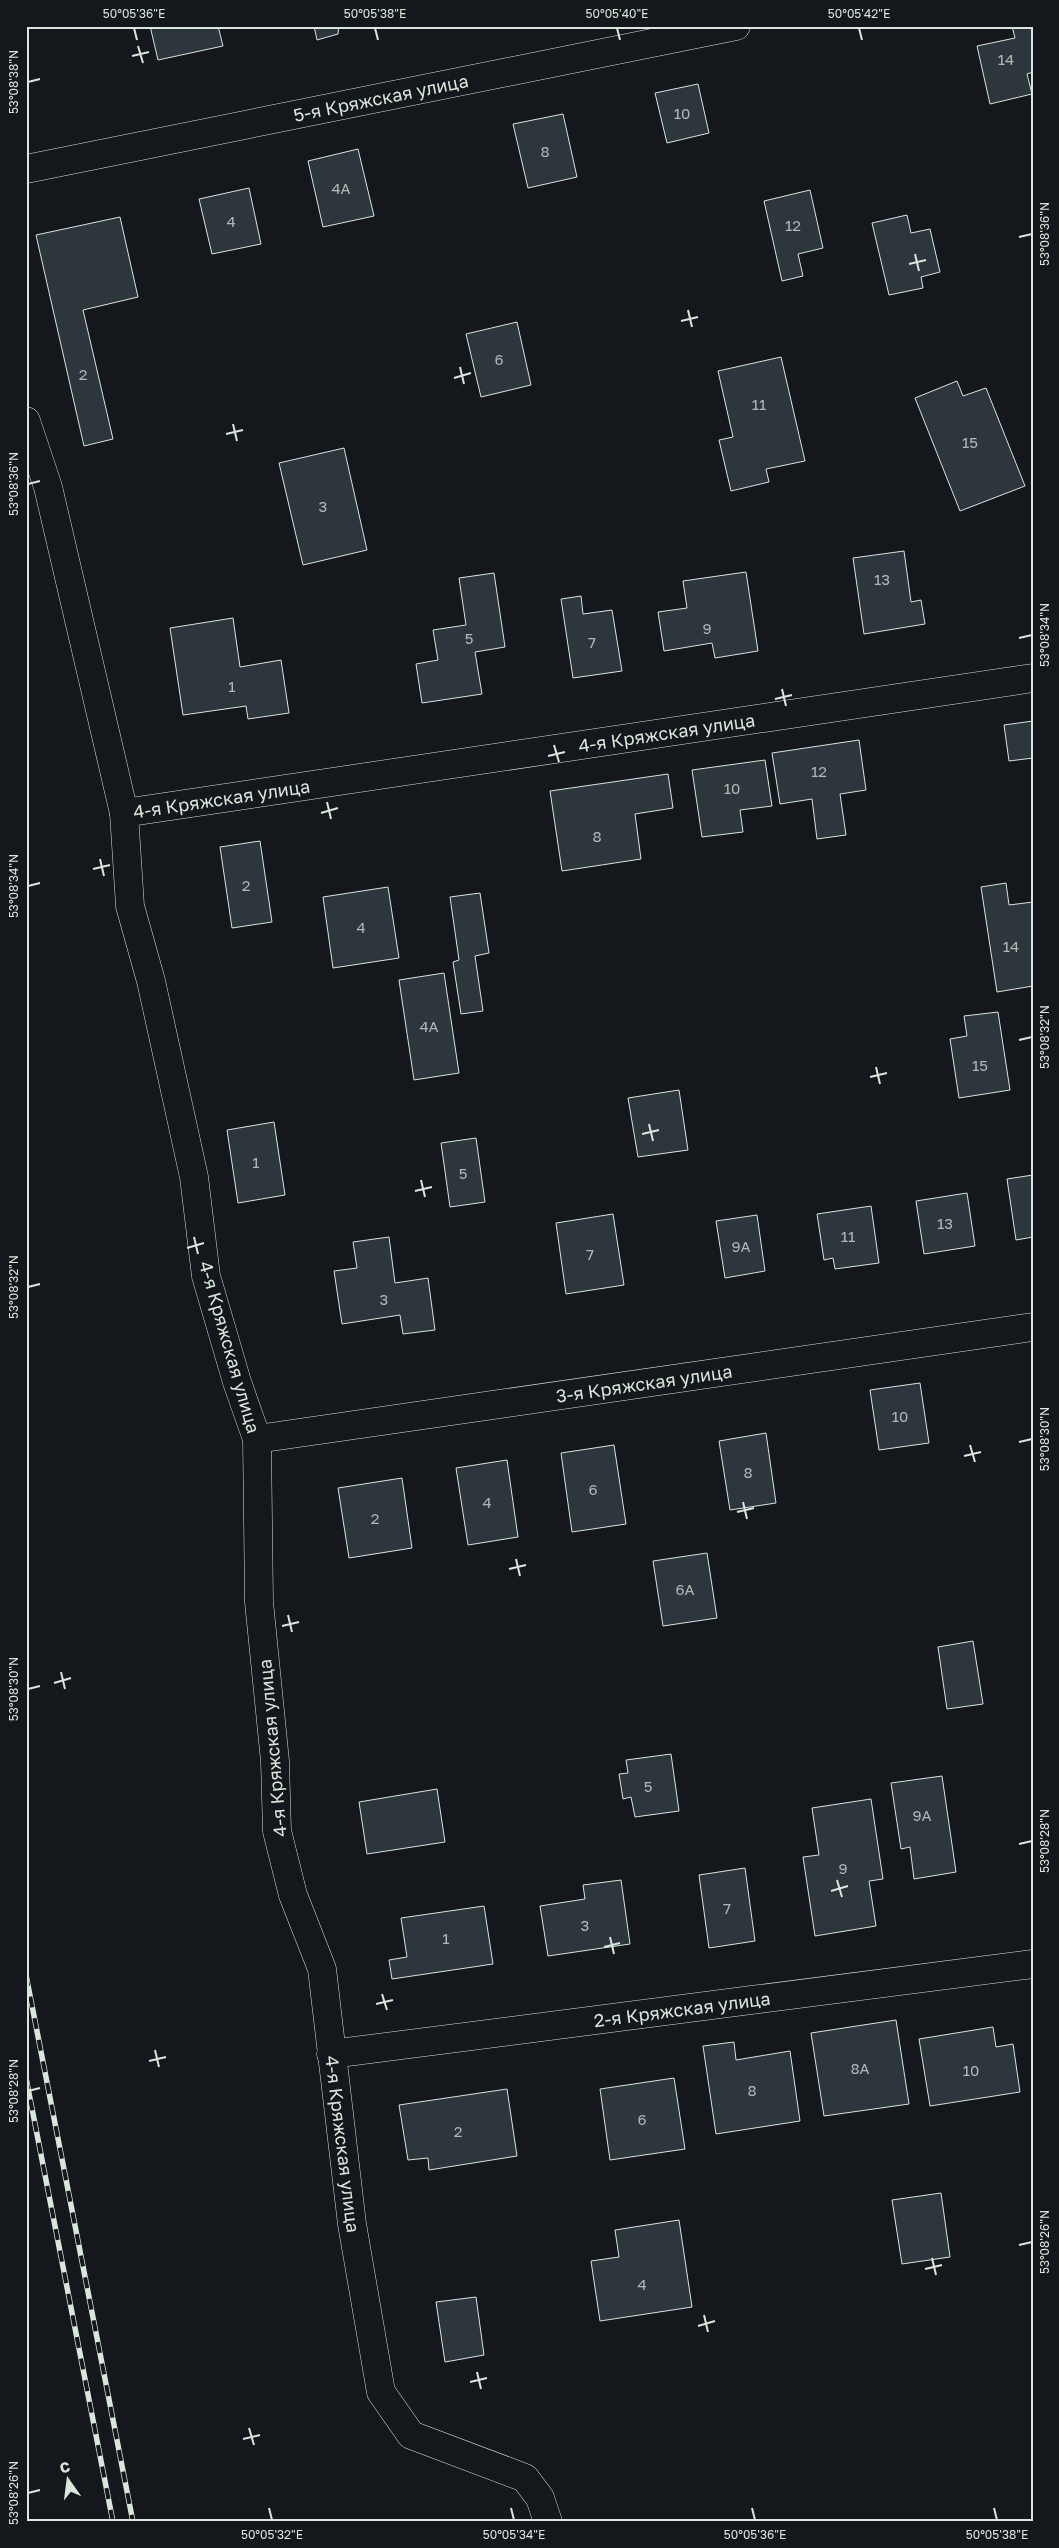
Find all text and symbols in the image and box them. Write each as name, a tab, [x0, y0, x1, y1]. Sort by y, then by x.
text: 50°05'36"E	[103, 6, 165, 21]
text: 50°05'38"E	[344, 6, 406, 21]
text: 50°05'40"E	[586, 6, 648, 21]
text: 50°05'42"E	[828, 6, 890, 21]
text: 53°08'38"N	[6, 50, 21, 114]
house number: 14	[998, 50, 1014, 68]
street label: 5-я Кряжская улица	[292, 69, 470, 126]
house number: 10	[674, 104, 690, 122]
house number: 8	[540, 142, 550, 160]
house number: 4А	[331, 179, 351, 197]
text: 53°08'36"N	[1037, 202, 1052, 266]
house number: 4	[226, 212, 236, 230]
house number: 12	[785, 216, 801, 234]
house number: 6	[494, 350, 504, 368]
house number: 2	[79, 365, 87, 383]
house number: 11	[752, 395, 766, 413]
house number: 15	[962, 433, 978, 451]
text: 53°08'36"N	[6, 452, 21, 516]
house number: 3	[319, 497, 327, 515]
house number: 13	[874, 570, 890, 588]
text: 53°08'34"N	[1037, 603, 1052, 667]
house number: 9	[702, 619, 712, 637]
house number: 5	[465, 629, 473, 647]
house number: 7	[588, 633, 596, 651]
house number: 1	[228, 677, 236, 695]
street label: 4-я Кряжская улица	[577, 708, 756, 756]
house number: 12	[811, 762, 827, 780]
street label: 4-я Кряжская улица	[132, 775, 311, 822]
house number: 10	[724, 779, 740, 797]
house number: 8	[592, 827, 602, 845]
text: 53°08'34"N	[6, 854, 21, 918]
house number: 2	[242, 876, 250, 894]
house number: 4	[356, 918, 366, 936]
house number: 14	[1003, 937, 1019, 955]
text: 53°08'32"N	[1037, 1005, 1052, 1069]
house number: 4А	[419, 1017, 439, 1035]
house number: 15	[972, 1056, 988, 1074]
house number: 1	[252, 1153, 260, 1171]
house number: 5	[459, 1164, 467, 1182]
house number: 13	[937, 1214, 953, 1232]
house number: 11	[841, 1227, 855, 1245]
house number: 9А	[731, 1237, 751, 1255]
house number: 7	[586, 1245, 594, 1263]
text: 53°08'32"N	[6, 1255, 21, 1319]
street label: 4-я Кряжская улица	[195, 1258, 265, 1436]
house number: 3	[380, 1290, 388, 1308]
street label: 3-я Кряжская улица	[554, 1360, 734, 1407]
house number: 10	[892, 1407, 908, 1425]
text: 53°08'30"N	[1037, 1407, 1052, 1471]
house number: 8	[743, 1463, 753, 1481]
house number: 6	[588, 1480, 598, 1498]
house number: 4	[482, 1493, 492, 1511]
house number: 2	[371, 1509, 379, 1527]
house number: 6А	[675, 1580, 695, 1598]
text: 53°08'30"N	[6, 1657, 21, 1721]
street label: 4-я Кряжская улица	[253, 1658, 291, 1838]
house number: 5	[644, 1777, 652, 1795]
house number: 9А	[912, 1806, 932, 1824]
text: 53°08'28"N	[1037, 1809, 1052, 1873]
house number: 9	[838, 1859, 848, 1877]
house number: 7	[723, 1899, 731, 1917]
house number: 3	[581, 1916, 589, 1934]
house number: 1	[442, 1929, 450, 1947]
street label: 2-я Кряжская улица	[593, 1987, 772, 2031]
street label: 4-я Кряжская улица	[321, 2054, 365, 2234]
text: 53°08'28"N	[6, 2059, 21, 2123]
house number: 8А	[850, 2059, 870, 2077]
house number: 10	[963, 2061, 979, 2079]
house number: 8	[747, 2081, 757, 2099]
house number: 6	[637, 2110, 647, 2128]
house number: 2	[454, 2122, 462, 2140]
text: 53°08'26"N	[1037, 2210, 1052, 2274]
house number: 4	[637, 2275, 647, 2293]
north arrow	[42, 2456, 92, 2506]
text: С	[58, 2457, 72, 2476]
text: 53°08'26"N	[6, 2461, 21, 2525]
text: 50°05'32"E	[241, 2527, 303, 2542]
text: 50°05'34"E	[483, 2527, 545, 2542]
text: 50°05'36"E	[724, 2527, 786, 2542]
text: 50°05'38"E	[966, 2527, 1028, 2542]

